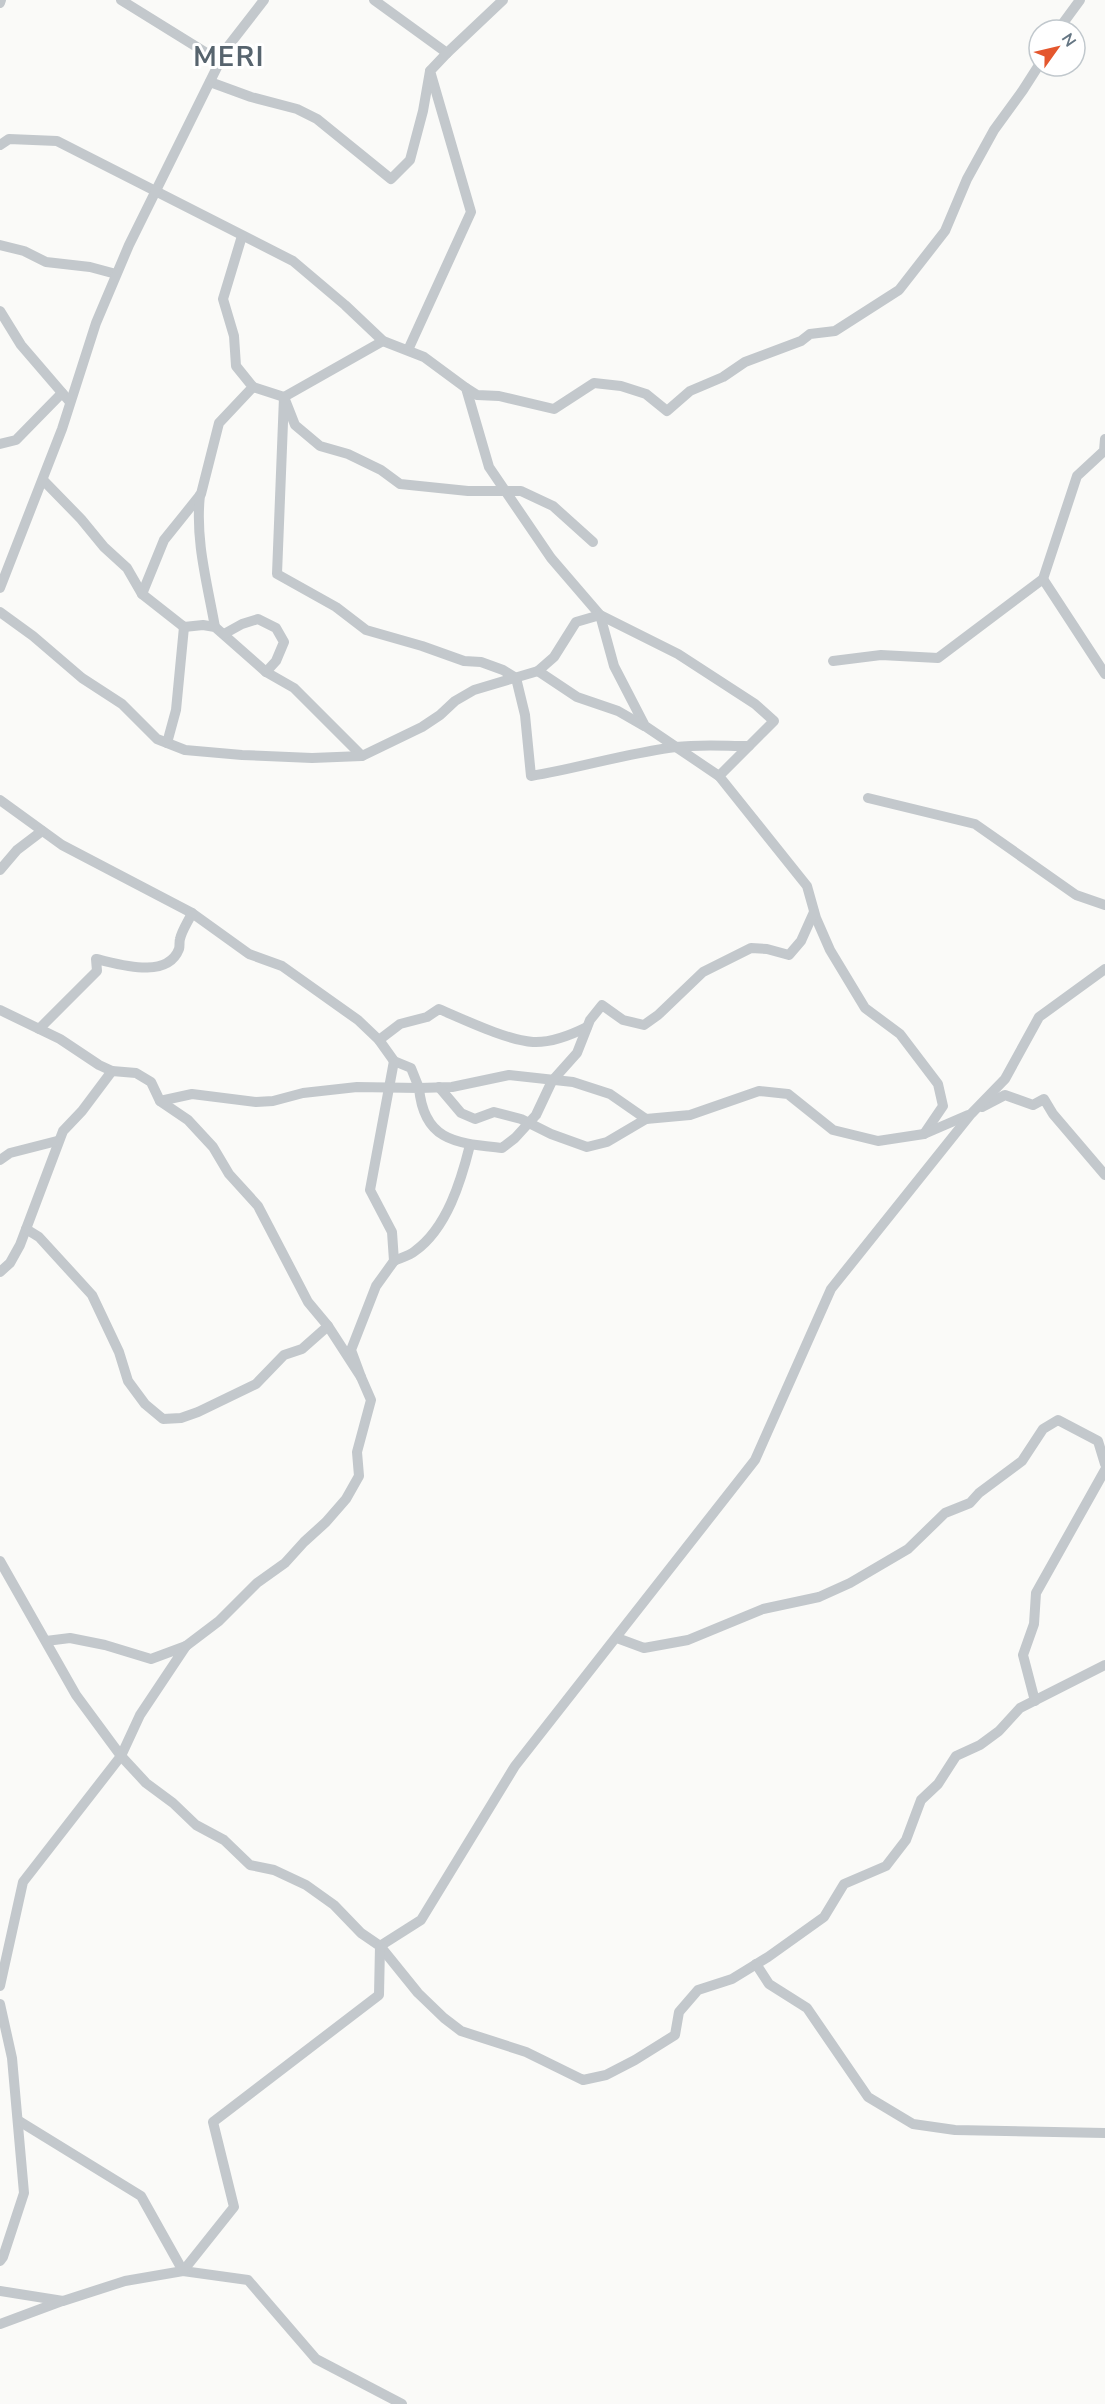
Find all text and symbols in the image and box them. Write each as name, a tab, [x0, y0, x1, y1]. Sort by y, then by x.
north arrow	[1027, 18, 1087, 78]
text: N	[1056, 29, 1081, 51]
district label: MERI	[193, 39, 265, 76]

